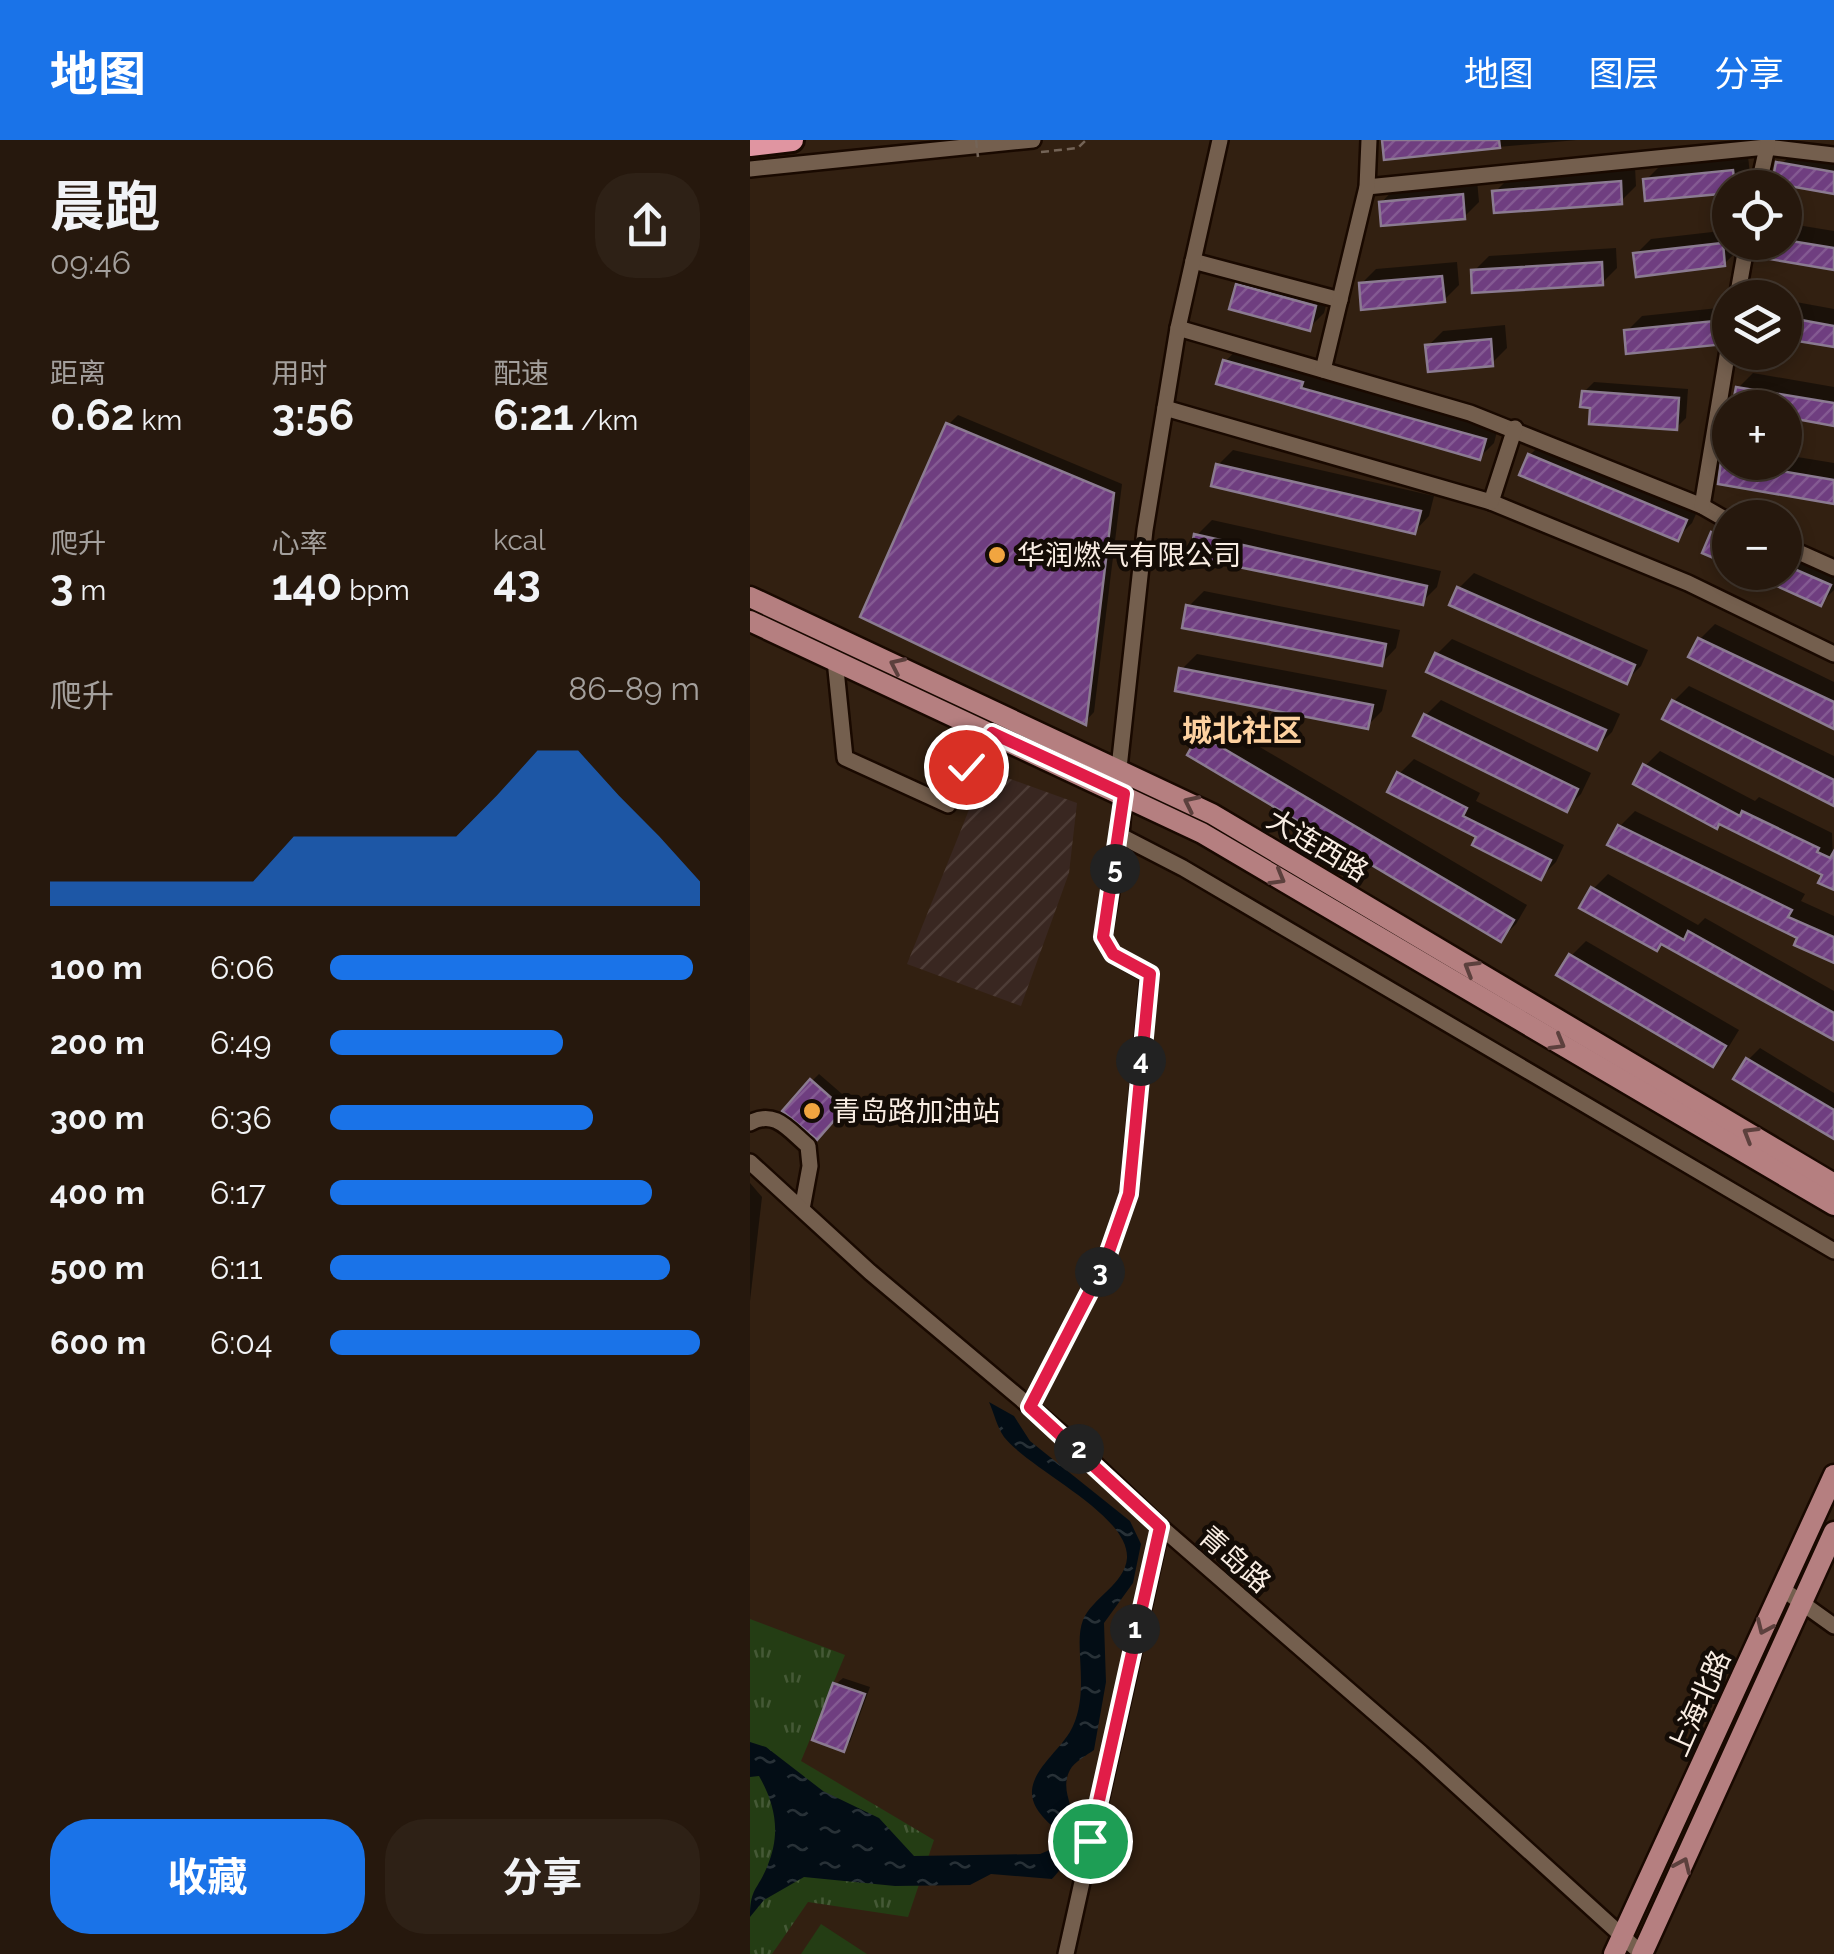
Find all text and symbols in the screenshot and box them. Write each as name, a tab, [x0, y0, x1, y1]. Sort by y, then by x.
text: 地图	[50, 46, 146, 102]
text: 地图	[1464, 53, 1534, 94]
text: 图层	[1589, 53, 1659, 94]
text: 分享	[1714, 53, 1784, 94]
map controls	[1712, 170, 1802, 590]
button: locate	[1712, 170, 1802, 260]
button: share	[595, 173, 700, 278]
text: 晨跑	[50, 174, 160, 239]
text: 09:46	[50, 244, 131, 281]
button: layers	[1712, 280, 1802, 370]
text: 距离	[50, 357, 106, 390]
text: 用时	[272, 357, 328, 390]
text: 配速	[493, 357, 549, 390]
button: +	[1712, 390, 1802, 480]
text: 0.62	[50, 391, 134, 440]
text: 3:56	[272, 391, 354, 440]
text: 6:21	[493, 391, 574, 440]
text: km	[134, 404, 182, 437]
text: /km	[574, 404, 638, 437]
button: −	[1712, 500, 1802, 590]
text: kcal	[493, 524, 546, 557]
text: 爬升	[50, 527, 106, 560]
text: 心率	[272, 527, 328, 560]
place label: 华润燃气有限公司	[1017, 539, 1241, 572]
marker: 华润燃气有限公司	[986, 544, 1008, 566]
text: 43	[493, 557, 541, 606]
text: 3	[50, 561, 73, 610]
text: 140	[272, 561, 342, 610]
text: m	[73, 574, 106, 607]
text: bpm	[342, 574, 410, 607]
one-way arrow	[889, 657, 907, 677]
text: 86–89 m	[568, 670, 700, 707]
text: 爬升	[50, 677, 114, 714]
district label: 城北社区	[1182, 713, 1302, 748]
pin	[924, 725, 1009, 810]
icon: check	[939, 740, 994, 795]
one-way arrow	[1183, 796, 1201, 816]
street label: 大连西路	[1261, 802, 1374, 888]
pin: 5	[1090, 844, 1140, 894]
text: 5	[1107, 852, 1123, 885]
one-way arrow	[1267, 866, 1285, 885]
text: 100 m	[50, 949, 143, 986]
text: 6:06	[210, 949, 274, 986]
one-way arrow	[1464, 961, 1482, 980]
text: 200 m	[50, 1024, 145, 1061]
text: 6:49	[210, 1024, 272, 1061]
one-way arrow	[1547, 1031, 1565, 1050]
pin: 4	[1116, 1036, 1166, 1086]
text: 4	[1133, 1044, 1149, 1077]
place label: 青岛路加油站	[832, 1095, 1000, 1128]
text: 300 m	[50, 1099, 145, 1136]
text: 6:36	[210, 1099, 272, 1136]
marker: 青岛路加油站	[801, 1100, 823, 1122]
one-way arrow	[1743, 1127, 1761, 1146]
text: 400 m	[50, 1174, 145, 1211]
text: 6:17	[210, 1174, 266, 1211]
pin: 3	[1075, 1247, 1125, 1297]
text: 500 m	[50, 1249, 145, 1286]
text: 6:11	[210, 1249, 263, 1286]
text: 3	[1092, 1255, 1108, 1288]
text: 600 m	[50, 1324, 146, 1361]
text: 6:04	[210, 1324, 272, 1361]
pin: 2	[1054, 1424, 1104, 1474]
text: 2	[1071, 1432, 1087, 1465]
street label: 青岛路	[1192, 1519, 1277, 1599]
pin: 1	[1110, 1604, 1160, 1654]
text: 1	[1128, 1612, 1142, 1645]
one-way arrow	[1756, 1617, 1776, 1635]
street label: 上海北路	[1662, 1645, 1737, 1761]
pin	[1048, 1799, 1133, 1884]
icon: arrive	[1063, 1814, 1118, 1869]
button: 收藏	[50, 1819, 365, 1934]
button: 分享	[385, 1819, 700, 1934]
one-way arrow	[1670, 1857, 1690, 1875]

